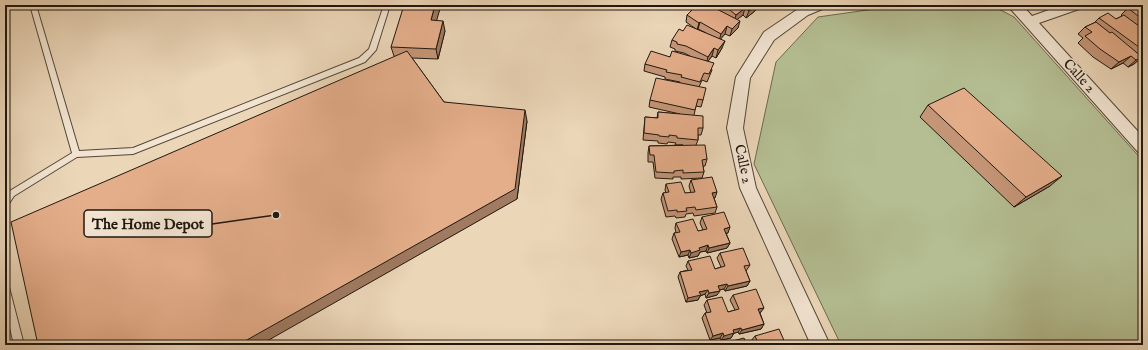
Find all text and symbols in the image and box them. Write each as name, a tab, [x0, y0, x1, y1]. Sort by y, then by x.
street label: Calle 2	[1059, 55, 1099, 97]
street label: Calle 2	[730, 143, 756, 186]
callout: The Home Depot	[84, 210, 212, 237]
text: The Home Depot	[91, 215, 205, 234]

